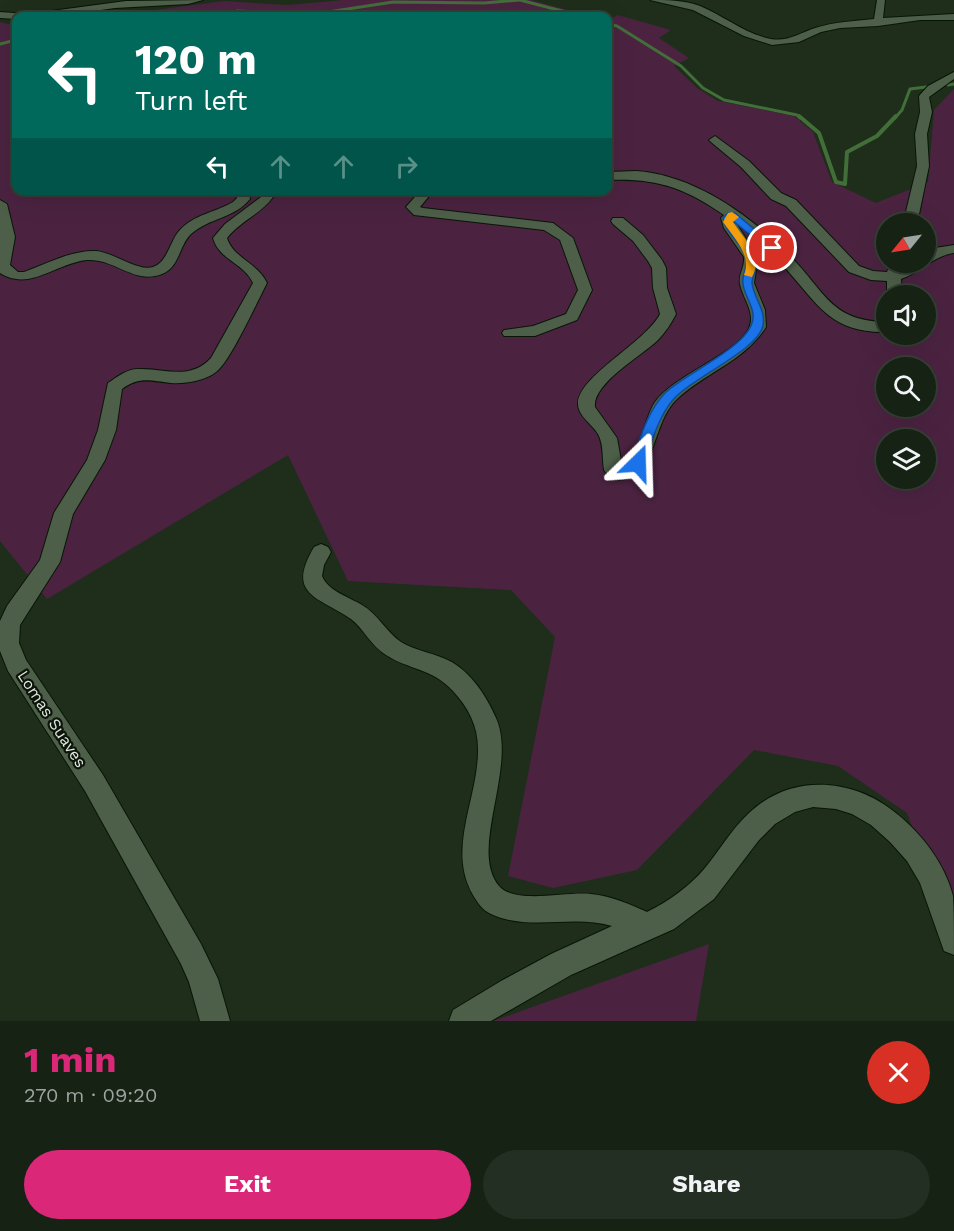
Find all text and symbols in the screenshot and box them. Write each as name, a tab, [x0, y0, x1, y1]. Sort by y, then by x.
text: 120 m	[135, 35, 257, 84]
icon: left	[36, 36, 114, 114]
text: Turn left	[135, 85, 247, 117]
icon: left	[201, 150, 234, 183]
icon: ahead	[264, 150, 297, 183]
icon: ahead	[327, 150, 360, 183]
icon: right	[390, 150, 423, 183]
north arrow	[876, 213, 936, 273]
map controls	[876, 213, 936, 489]
pin	[746, 222, 797, 273]
icon: arrive	[755, 231, 788, 264]
button: sound	[876, 285, 936, 345]
button: search	[876, 357, 936, 417]
button: layers	[876, 429, 936, 489]
position arrow	[606, 431, 670, 495]
street label: Lomas Suaves	[14, 667, 90, 771]
text: 1 min	[24, 1039, 116, 1081]
button: close	[867, 1041, 930, 1104]
text: 270 m · 09:20	[24, 1083, 157, 1107]
button: Exit	[24, 1150, 471, 1219]
button: Share	[483, 1150, 930, 1219]

